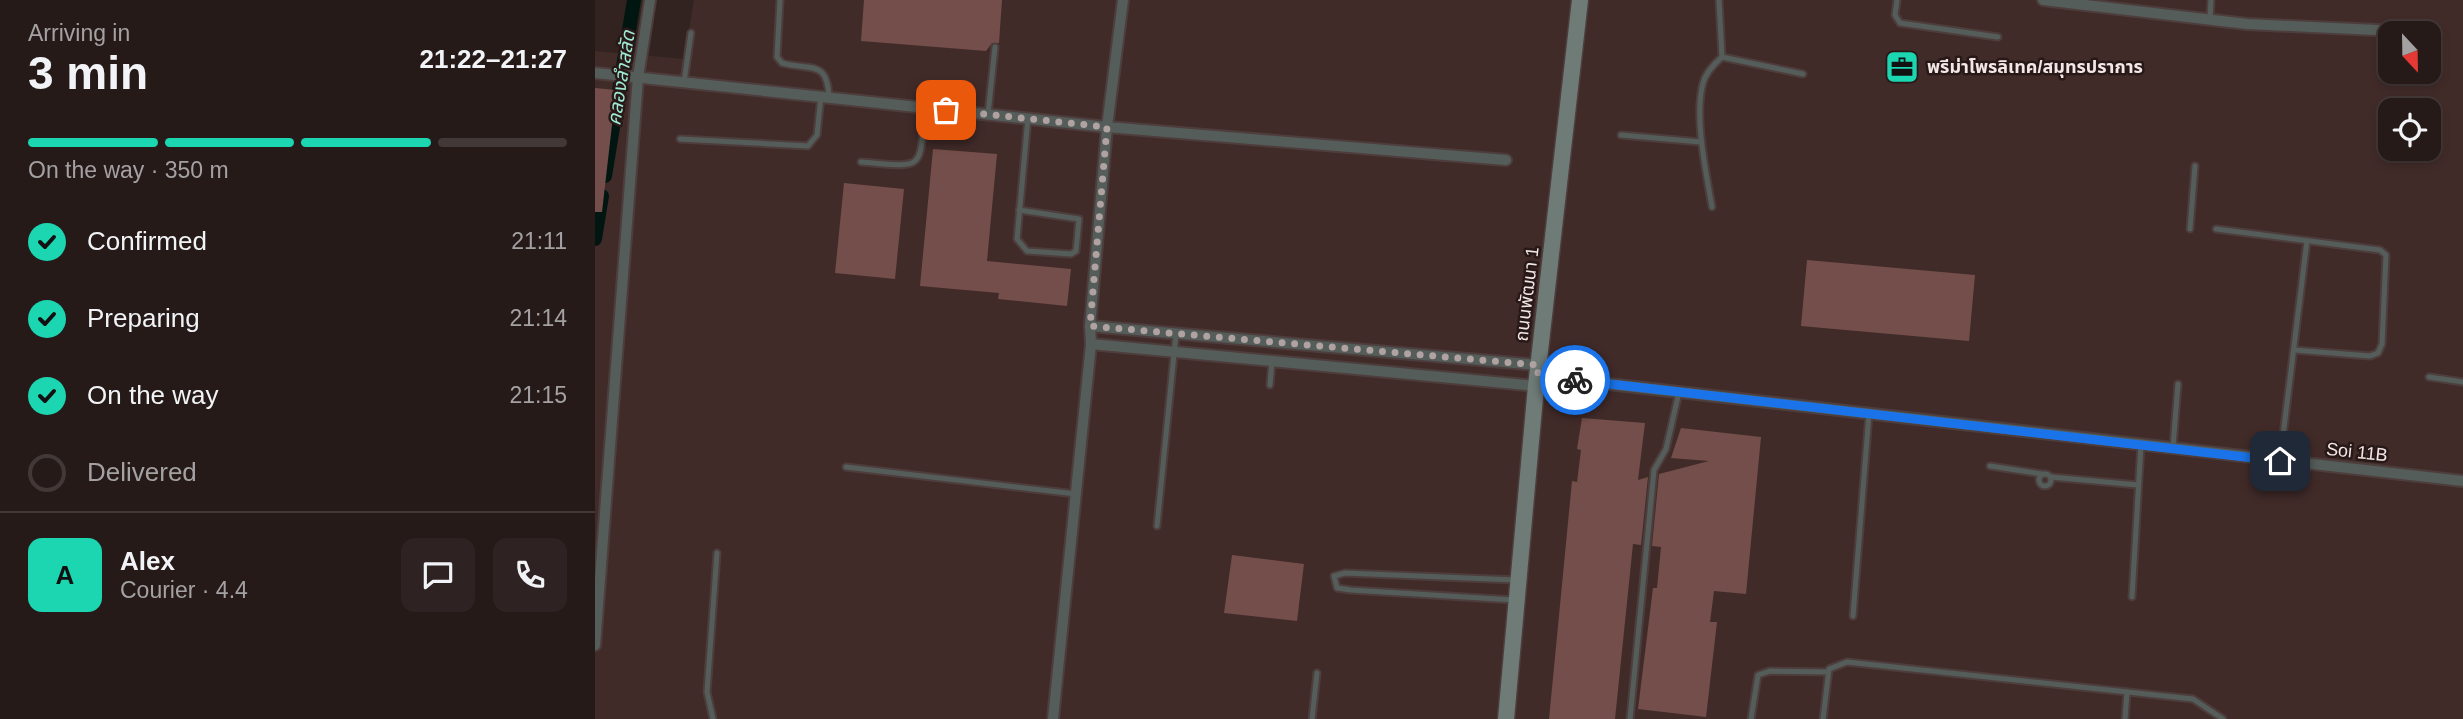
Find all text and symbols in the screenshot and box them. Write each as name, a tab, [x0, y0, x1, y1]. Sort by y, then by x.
text: Arriving in	[28, 20, 130, 46]
north arrow	[2378, 21, 2441, 84]
map controls	[2378, 21, 2441, 161]
water label: คลองลำสลัด	[603, 28, 639, 127]
text: 21:22–21:27	[420, 44, 567, 74]
text: 3 min	[28, 47, 148, 99]
office icon: พรีม่าโพรลิเทค/สมุทรปราการ	[1883, 48, 1921, 86]
place label: พรีม่าโพรลิเทค/สมุทรปราการ	[1927, 57, 2143, 78]
pin	[916, 80, 976, 140]
icon: bag	[927, 91, 965, 129]
button: locate	[2378, 98, 2441, 161]
text: On the way · 350 m	[28, 157, 229, 183]
icon: check	[28, 223, 66, 261]
text: Confirmed	[87, 226, 207, 256]
text: 21:11	[511, 228, 567, 254]
street label: ถนนพัฒนา 1	[1511, 246, 1543, 342]
icon: check	[28, 300, 66, 338]
text: Preparing	[87, 303, 200, 333]
text: 21:14	[509, 305, 567, 331]
courier	[1540, 345, 1610, 415]
icon: bike	[1556, 361, 1594, 399]
icon: check	[28, 377, 66, 415]
text: On the way	[87, 380, 219, 410]
text: 21:15	[509, 382, 567, 408]
pin	[2250, 431, 2310, 491]
street label: Soi 11B	[2325, 439, 2389, 465]
icon: home	[2261, 442, 2299, 480]
text: Delivered	[87, 457, 197, 487]
button: chat	[401, 538, 475, 612]
button: phone	[493, 538, 567, 612]
text: Alex	[120, 546, 175, 576]
text: A	[56, 560, 74, 590]
text: Courier · 4.4	[120, 577, 248, 603]

